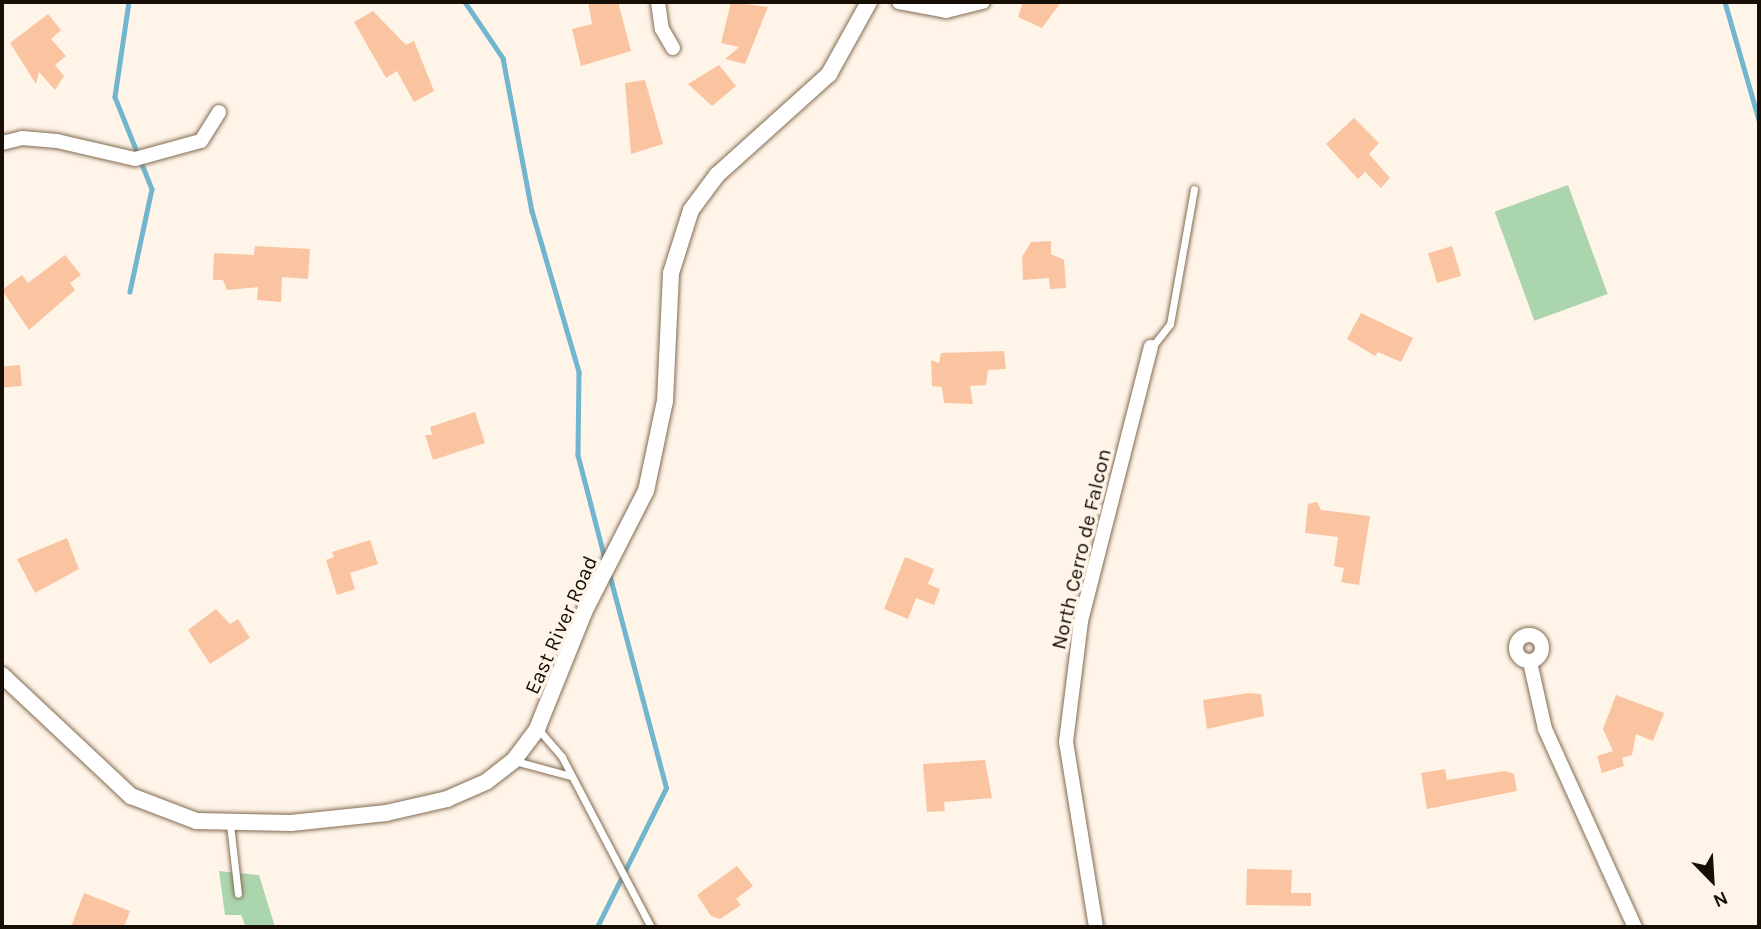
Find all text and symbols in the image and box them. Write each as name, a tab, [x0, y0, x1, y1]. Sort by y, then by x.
street label: North Cerro de Falcon	[1046, 446, 1116, 652]
street label: East River Road	[519, 552, 603, 698]
north arrow	[1677, 845, 1747, 915]
text: N	[1710, 886, 1731, 912]

